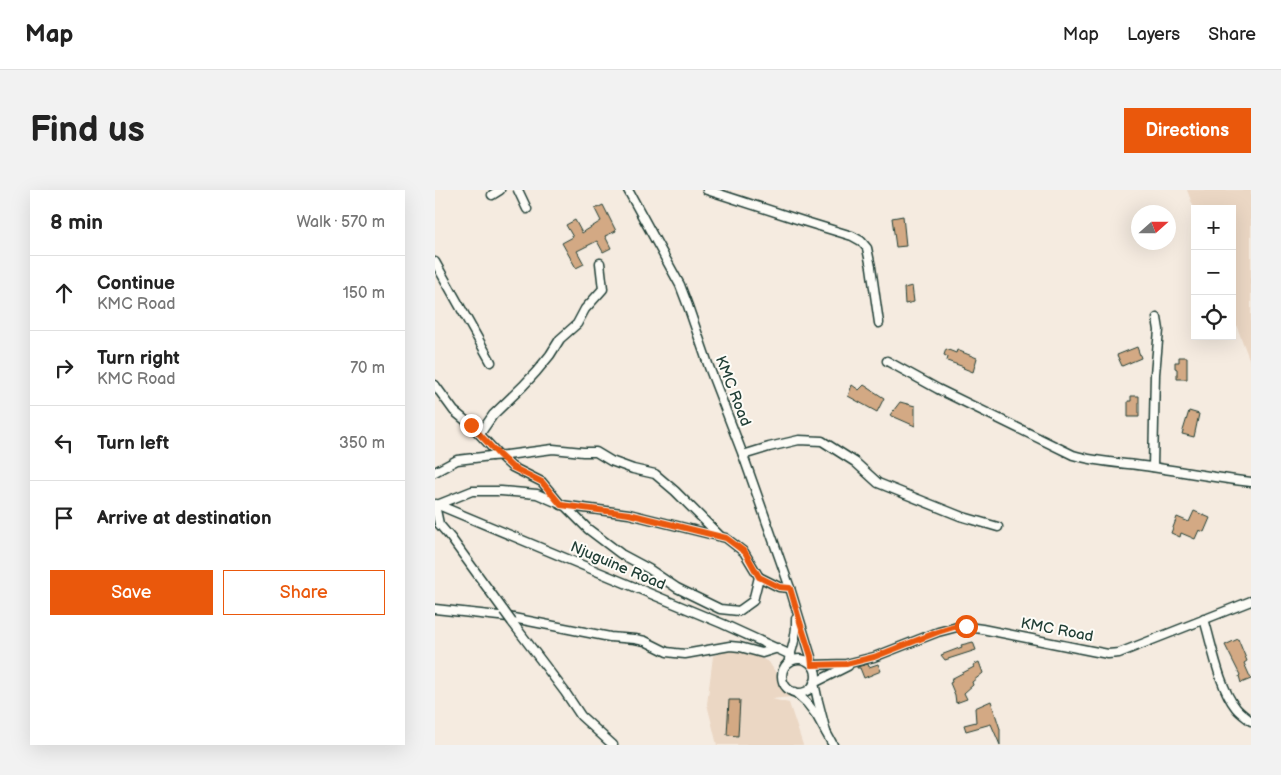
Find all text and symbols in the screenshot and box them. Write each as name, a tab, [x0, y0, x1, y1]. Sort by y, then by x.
text: Map	[25, 20, 73, 49]
text: Map	[1063, 24, 1099, 45]
text: Layers	[1127, 24, 1180, 45]
text: Share	[1208, 24, 1256, 45]
button: Directions	[1124, 108, 1251, 153]
text: Find us	[30, 109, 145, 152]
north arrow	[1131, 205, 1176, 250]
map controls	[1191, 205, 1236, 340]
button: +	[1191, 205, 1236, 250]
text: 8 min	[50, 210, 103, 235]
text: Walk · 570 m	[296, 213, 385, 232]
button: −	[1191, 250, 1236, 295]
text: Continue	[97, 272, 175, 295]
icon: ahead	[50, 279, 78, 307]
text: 150 m	[343, 284, 385, 303]
text: KMC Road	[97, 295, 176, 314]
button: locate	[1191, 295, 1236, 340]
text: Turn right	[97, 347, 180, 370]
street label: KMC Road	[711, 353, 755, 429]
icon: right	[50, 354, 78, 382]
text: 70 m	[350, 359, 385, 378]
text: KMC Road	[97, 370, 176, 389]
route end	[460, 414, 483, 437]
icon: left	[50, 429, 78, 457]
text: Turn left	[97, 432, 169, 455]
text: 350 m	[339, 434, 385, 453]
icon: arrive	[50, 504, 78, 532]
text: Arrive at destination	[97, 507, 272, 530]
street label: Njuguine Road	[568, 537, 668, 595]
button: Save	[50, 570, 213, 615]
button: Share	[223, 570, 385, 615]
street label: KMC Road	[1019, 614, 1095, 646]
route start	[955, 615, 978, 638]

